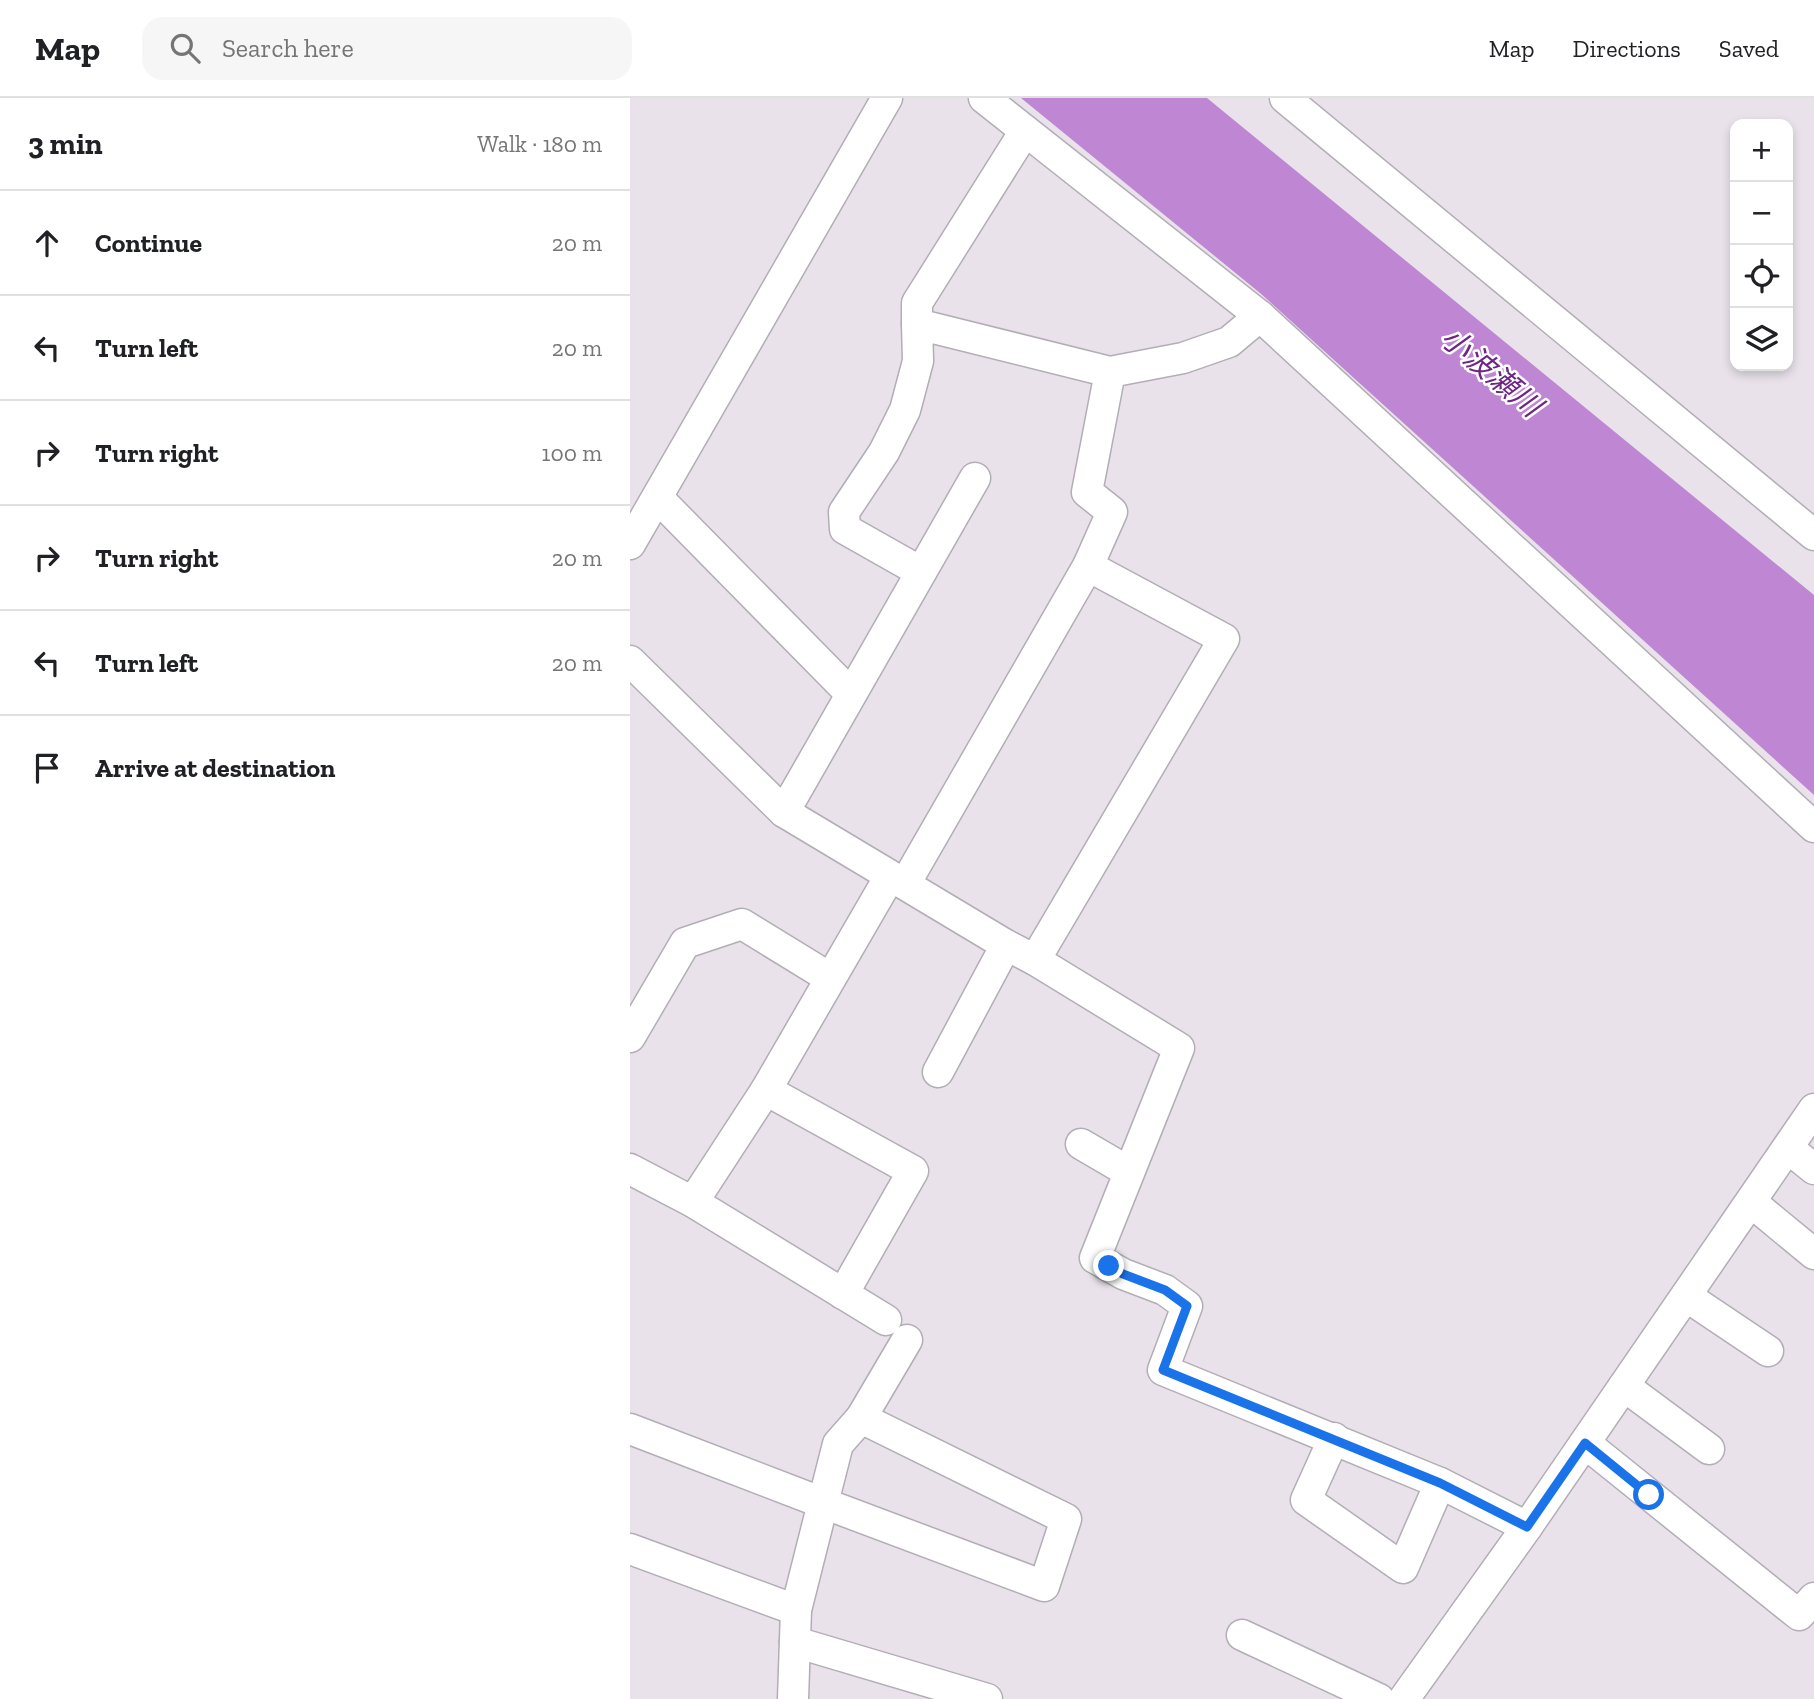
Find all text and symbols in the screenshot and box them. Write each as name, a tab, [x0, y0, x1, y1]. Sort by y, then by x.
search box	[142, 17, 632, 80]
text: Map	[35, 29, 100, 68]
icon: search	[166, 29, 204, 67]
text: Search here	[222, 32, 354, 64]
text: Map	[1489, 34, 1535, 63]
text: Directions	[1573, 34, 1681, 63]
text: Saved	[1719, 34, 1779, 63]
map controls	[1730, 119, 1793, 371]
button: +	[1730, 119, 1793, 182]
text: 3 min	[28, 126, 103, 162]
text: Walk · 180 m	[477, 130, 602, 158]
button: −	[1730, 182, 1793, 245]
icon: ahead	[28, 224, 66, 262]
text: Continue	[95, 227, 202, 259]
text: 20 m	[552, 229, 602, 257]
button: locate	[1730, 245, 1793, 308]
button: layers	[1730, 308, 1793, 371]
water label: 小波瀬川	[1433, 320, 1551, 426]
icon: left	[28, 329, 66, 367]
text: Turn left	[95, 332, 198, 364]
text: 20 m	[552, 334, 602, 362]
icon: right	[28, 434, 66, 472]
text: Turn right	[95, 437, 218, 469]
text: 100 m	[542, 439, 602, 467]
icon: right	[28, 539, 66, 577]
text: Turn right	[95, 542, 218, 574]
text: 20 m	[552, 544, 602, 572]
icon: left	[28, 644, 66, 682]
text: Turn left	[95, 647, 198, 679]
text: 20 m	[552, 649, 602, 677]
icon: arrive	[28, 749, 66, 787]
text: Arrive at destination	[95, 752, 335, 784]
route end	[1093, 1250, 1124, 1281]
route start	[1633, 1479, 1664, 1510]

